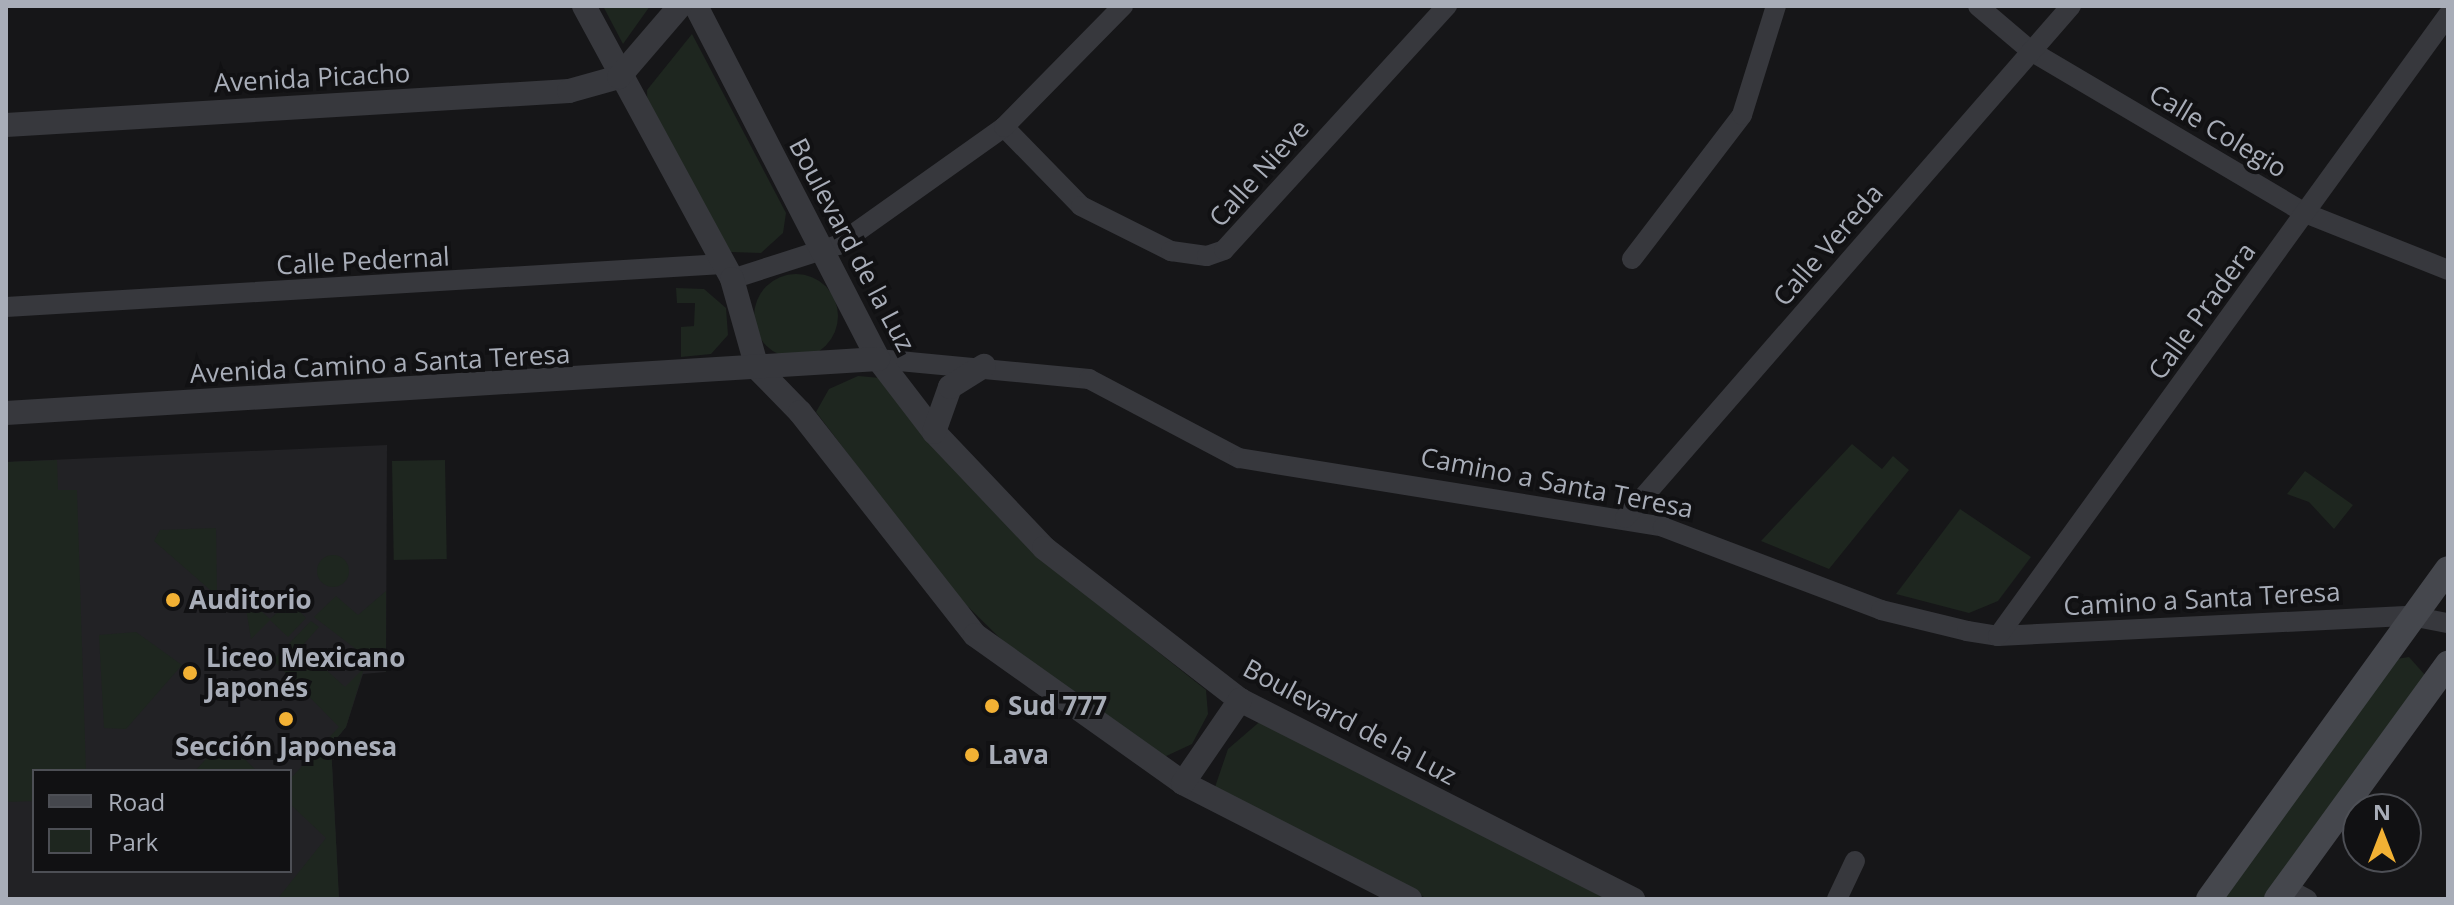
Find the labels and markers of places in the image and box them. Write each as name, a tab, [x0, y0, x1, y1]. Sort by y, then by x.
place label: Auditorio	[189, 584, 312, 616]
marker: Auditorio	[164, 591, 182, 609]
place label: Liceo Mexicano Japonés	[206, 642, 405, 704]
marker: Liceo Mexicano Japonés	[181, 664, 199, 682]
place label: Sud 777	[1008, 690, 1107, 722]
marker: Sud 777	[983, 697, 1001, 715]
marker: Sección Japonesa	[277, 710, 295, 728]
place label: Sección Japonesa	[175, 731, 397, 763]
place label: Lava	[988, 739, 1049, 771]
marker: Lava	[963, 746, 981, 764]

